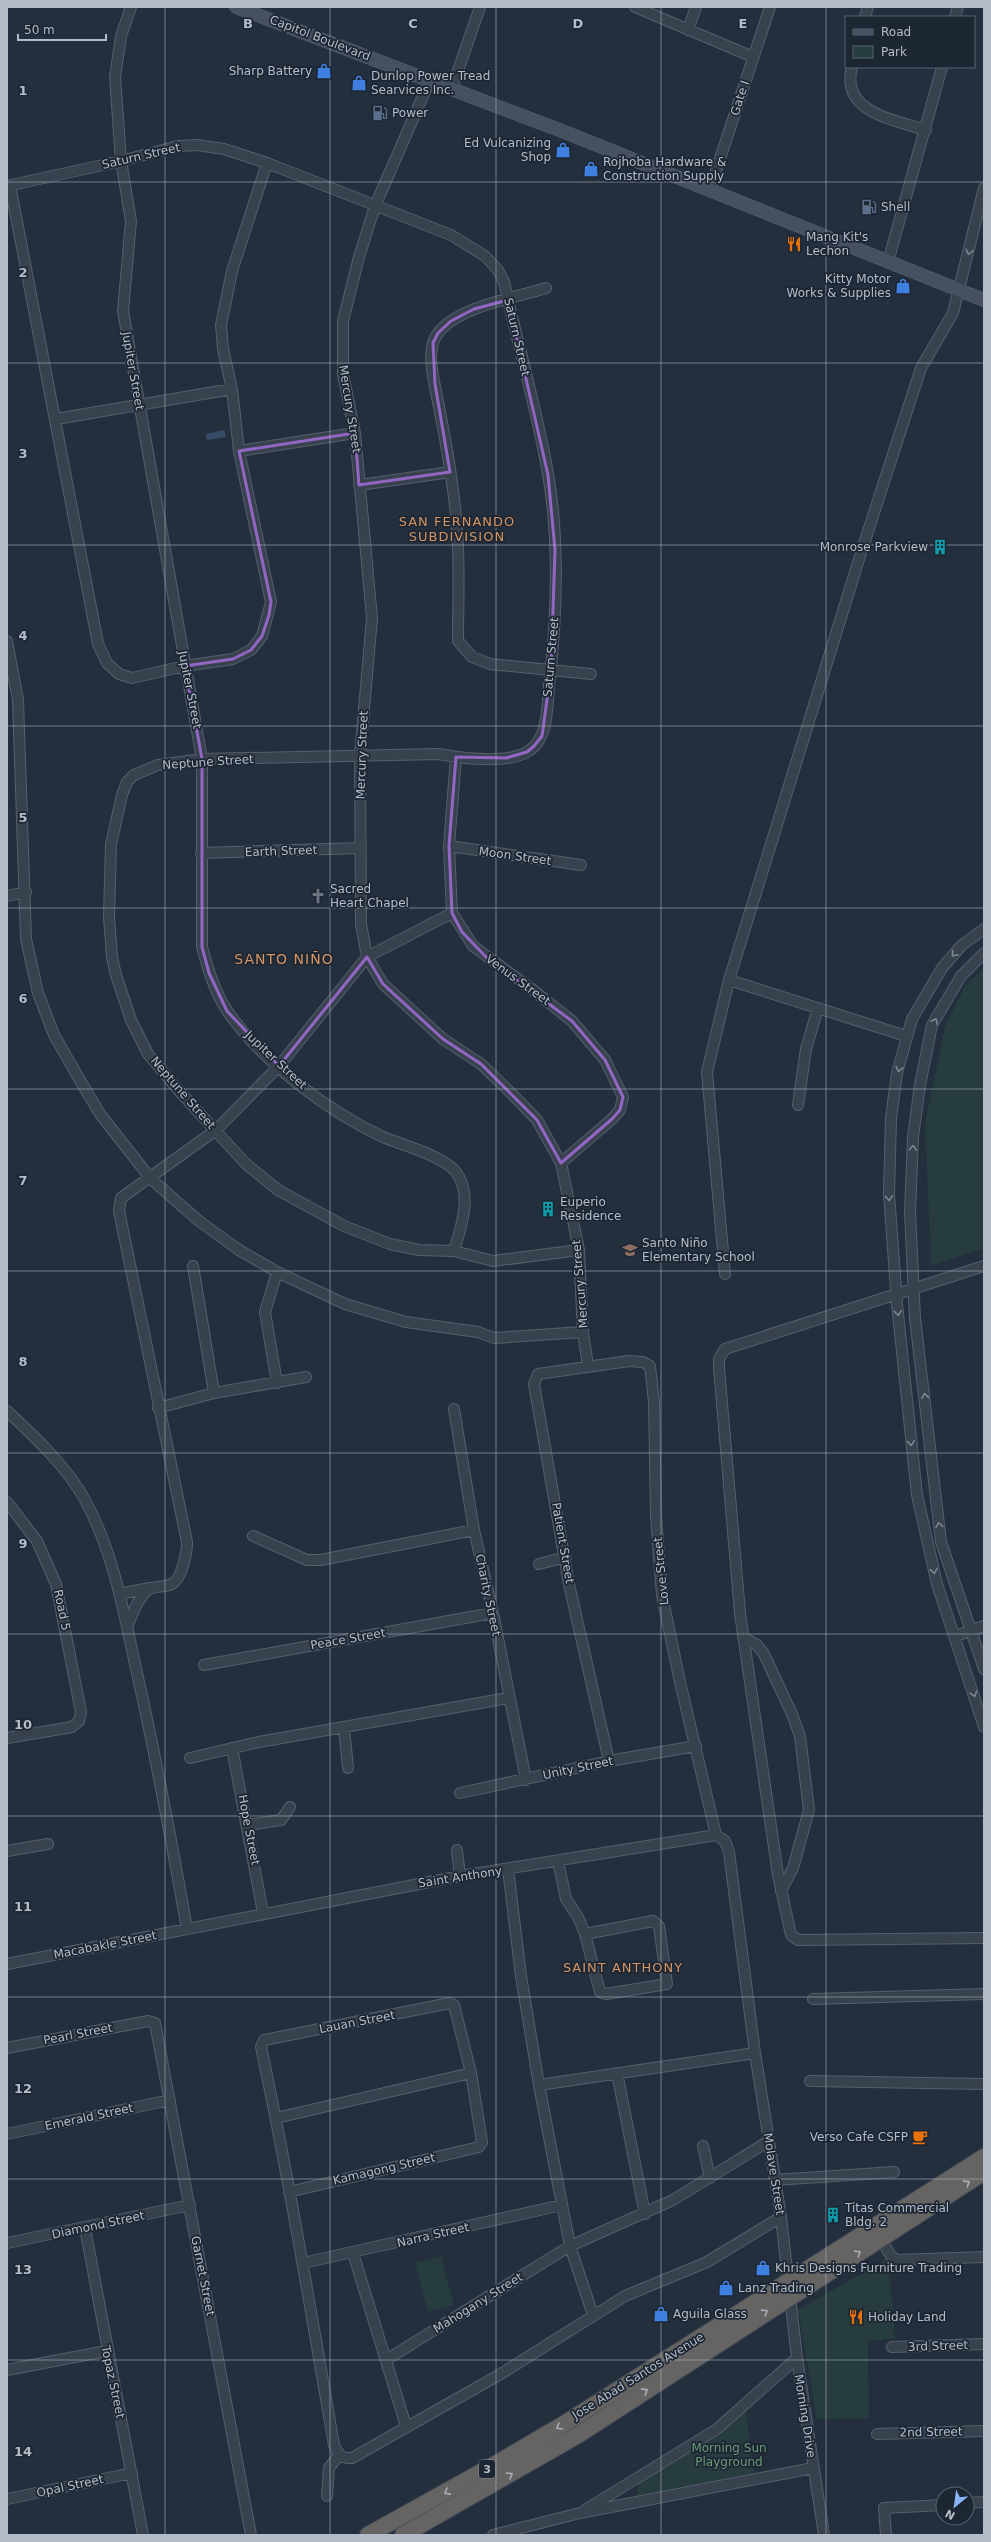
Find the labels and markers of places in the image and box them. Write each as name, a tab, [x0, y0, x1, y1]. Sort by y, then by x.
shop icon: Sharp Battery	[315, 62, 333, 80]
place label: Sharp Battery	[229, 64, 312, 78]
place label: Dunlop Power Tread Searvices Inc.	[371, 69, 490, 97]
shop icon: Dunlop Power Tread Searvices Inc.	[350, 74, 368, 92]
fuel station icon: Power	[371, 104, 389, 122]
place label: Power	[392, 106, 428, 120]
place label: Ed Vulcanizing Shop	[464, 136, 551, 164]
shop icon: Ed Vulcanizing Shop	[554, 141, 572, 159]
place label: Rojhoba Hardware & Construction Supply	[603, 155, 726, 183]
shop icon: Rojhoba Hardware & Construction Supply	[582, 160, 600, 178]
fuel station icon: Shell	[860, 198, 878, 216]
place label: Shell	[881, 200, 910, 214]
place label: Mang Kit's Lechon	[806, 230, 868, 258]
restaurant icon: Mang Kit's Lechon	[785, 235, 803, 253]
place label: Kitty Motor Works & Supplies	[787, 272, 891, 300]
shop icon: Kitty Motor Works & Supplies	[894, 277, 912, 295]
building icon: Monrose Parkview	[931, 538, 949, 556]
place label: Monrose Parkview	[820, 540, 928, 554]
place label: Sacred Heart Chapel	[330, 882, 409, 910]
church icon: Sacred Heart Chapel	[309, 887, 327, 905]
place label: Euperio Residence	[560, 1195, 621, 1223]
building icon: Euperio Residence	[539, 1200, 557, 1218]
place label: Santo Niño Elementary School	[642, 1236, 755, 1264]
school or university icon: Santo Niño Elementary School	[621, 1241, 639, 1259]
cafe icon: Verso Cafe CSFP	[911, 2128, 929, 2146]
place label: Verso Cafe CSFP	[810, 2130, 908, 2144]
place label: Titas Commercial Bldg. 2	[844, 2201, 949, 2229]
building icon: Titas Commercial Bldg. 2	[824, 2206, 842, 2224]
shop icon: Khris Designs Furniture Trading	[754, 2259, 772, 2277]
place label: Khris Designs Furniture Trading	[775, 2261, 962, 2275]
shop icon: Lanz Trading	[717, 2279, 735, 2297]
place label: Lanz Trading	[738, 2281, 814, 2295]
shop icon: Aguila Glass	[652, 2305, 670, 2323]
place label: Aguila Glass	[673, 2307, 747, 2321]
restaurant icon: Holiday Land	[847, 2308, 865, 2326]
place label: Holiday Land	[868, 2310, 946, 2324]

